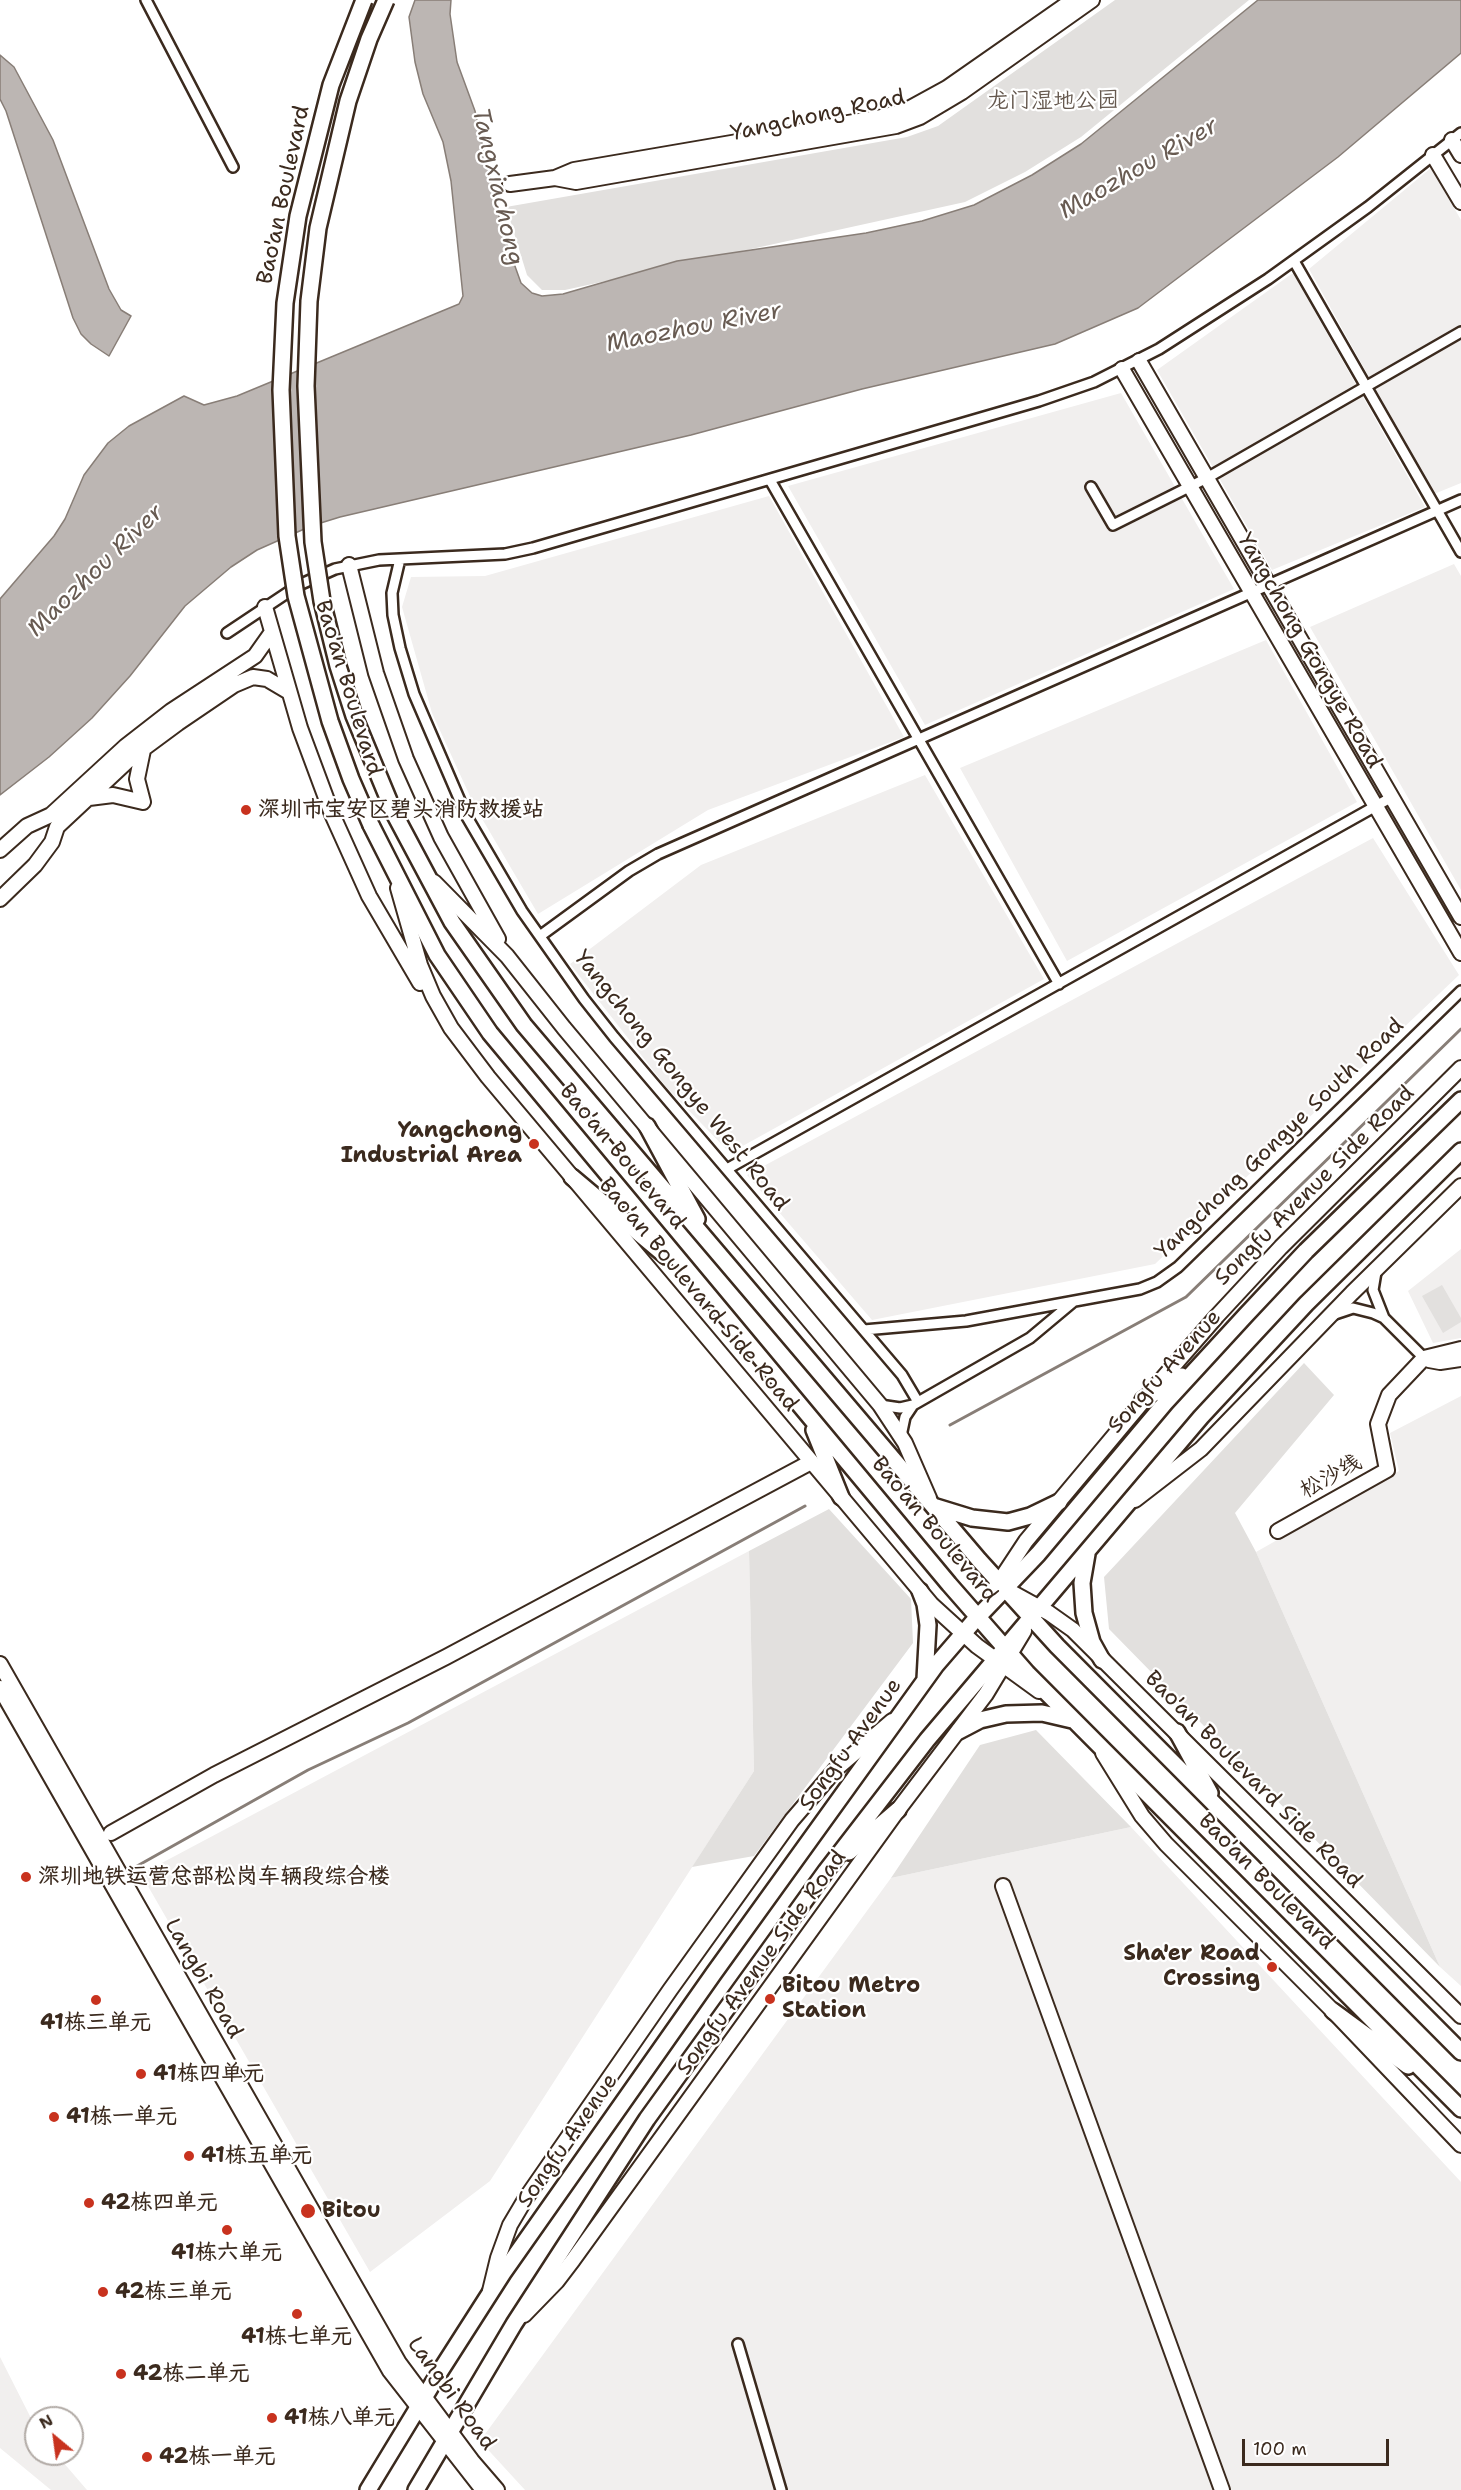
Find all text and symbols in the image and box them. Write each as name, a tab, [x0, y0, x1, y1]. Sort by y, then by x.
street label: Yangchong Road	[728, 85, 908, 147]
park label: 龙门湿地公园	[987, 88, 1119, 114]
street label: Bao'an Boulevard	[252, 103, 316, 287]
water label: Tangxiachong	[465, 105, 529, 269]
water label: Maozhou River	[1055, 112, 1223, 226]
water label: Maozhou River	[604, 297, 784, 359]
water label: Maozhou River	[22, 499, 170, 643]
street label: Yangchong Gongye Road	[1231, 529, 1387, 773]
street label: Bao'an Boulevard	[309, 597, 387, 779]
place label: 深圳市宝安区碧头消防救援站	[258, 797, 544, 823]
marker: 深圳市宝安区碧头消防救援站	[239, 803, 253, 817]
street label: Yangchong Gongye West Road	[568, 946, 794, 1216]
street label: Yangchong Gongye South Road	[1150, 1013, 1410, 1265]
street label: Bao'an Boulevard	[553, 1079, 691, 1235]
street label: Songfu Avenue Side Road	[1210, 1081, 1420, 1291]
place label: Yangchong Industrial Area	[341, 1118, 522, 1170]
marker: Yangchong Industrial Area	[527, 1137, 541, 1151]
street label: Bao'an Boulevard Side Road	[593, 1173, 803, 1417]
street label: Songfu Avenue	[1103, 1305, 1227, 1439]
street label: 松沙线	[1296, 1449, 1366, 1505]
street label: Bao'an Boulevard	[865, 1452, 1003, 1608]
street label: Bao'an Boulevard Side Road	[1139, 1666, 1367, 1894]
street label: Songfu Avenue	[794, 1674, 908, 1816]
street label: Bao'an Boulevard	[1192, 1808, 1340, 1956]
street label: Songfu Avenue Side Road	[671, 1845, 853, 2081]
place label: 深圳地铁运营总部松岗车辆段综合楼	[38, 1864, 390, 1890]
marker: 深圳地铁运营总部松岗车辆段综合楼	[19, 1870, 33, 1884]
street label: Langbi Road	[158, 1914, 248, 2044]
place label: Sha'er Road Crossing	[1123, 1941, 1260, 1993]
marker: Sha'er Road Crossing	[1265, 1960, 1279, 1974]
place label: Bitou Metro Station	[782, 1973, 920, 2024]
marker: Bitou Metro Station	[763, 1992, 777, 2006]
marker: 41栋三单元	[89, 1993, 103, 2007]
place label: 41栋三单元	[40, 2010, 152, 2036]
place label: 41栋四单元	[153, 2061, 265, 2087]
marker: 41栋四单元	[134, 2067, 148, 2081]
street label: Songfu Avenue	[512, 2069, 624, 2213]
place label: 41栋一单元	[66, 2104, 178, 2130]
marker: 41栋一单元	[47, 2110, 61, 2124]
place label: 41栋五单元	[201, 2143, 313, 2169]
marker: 41栋五单元	[182, 2149, 196, 2163]
place label: 42栋四单元	[101, 2190, 219, 2216]
marker: 42栋四单元	[82, 2196, 96, 2210]
place label: Bitou	[322, 2198, 381, 2224]
marker: Bitou	[299, 2202, 317, 2220]
marker: 41栋六单元	[220, 2223, 234, 2237]
place label: 41栋六单元	[171, 2240, 283, 2266]
place label: 42栋三单元	[115, 2279, 233, 2305]
marker: 42栋三单元	[96, 2285, 110, 2299]
marker: 41栋七单元	[290, 2307, 304, 2321]
place label: 41栋七单元	[241, 2324, 353, 2350]
street label: Langbi Road	[401, 2332, 501, 2456]
place label: 42栋二单元	[133, 2361, 251, 2387]
marker: 42栋二单元	[114, 2367, 128, 2381]
place label: 41栋八单元	[284, 2405, 396, 2431]
north arrow	[24, 2406, 84, 2466]
text: N	[35, 2409, 57, 2434]
marker: 41栋八单元	[265, 2411, 279, 2425]
scale bar	[1245, 2427, 1392, 2465]
text: 100 m	[1253, 2437, 1307, 2461]
place label: 42栋一单元	[159, 2444, 277, 2470]
marker: 42栋一单元	[140, 2450, 154, 2464]

